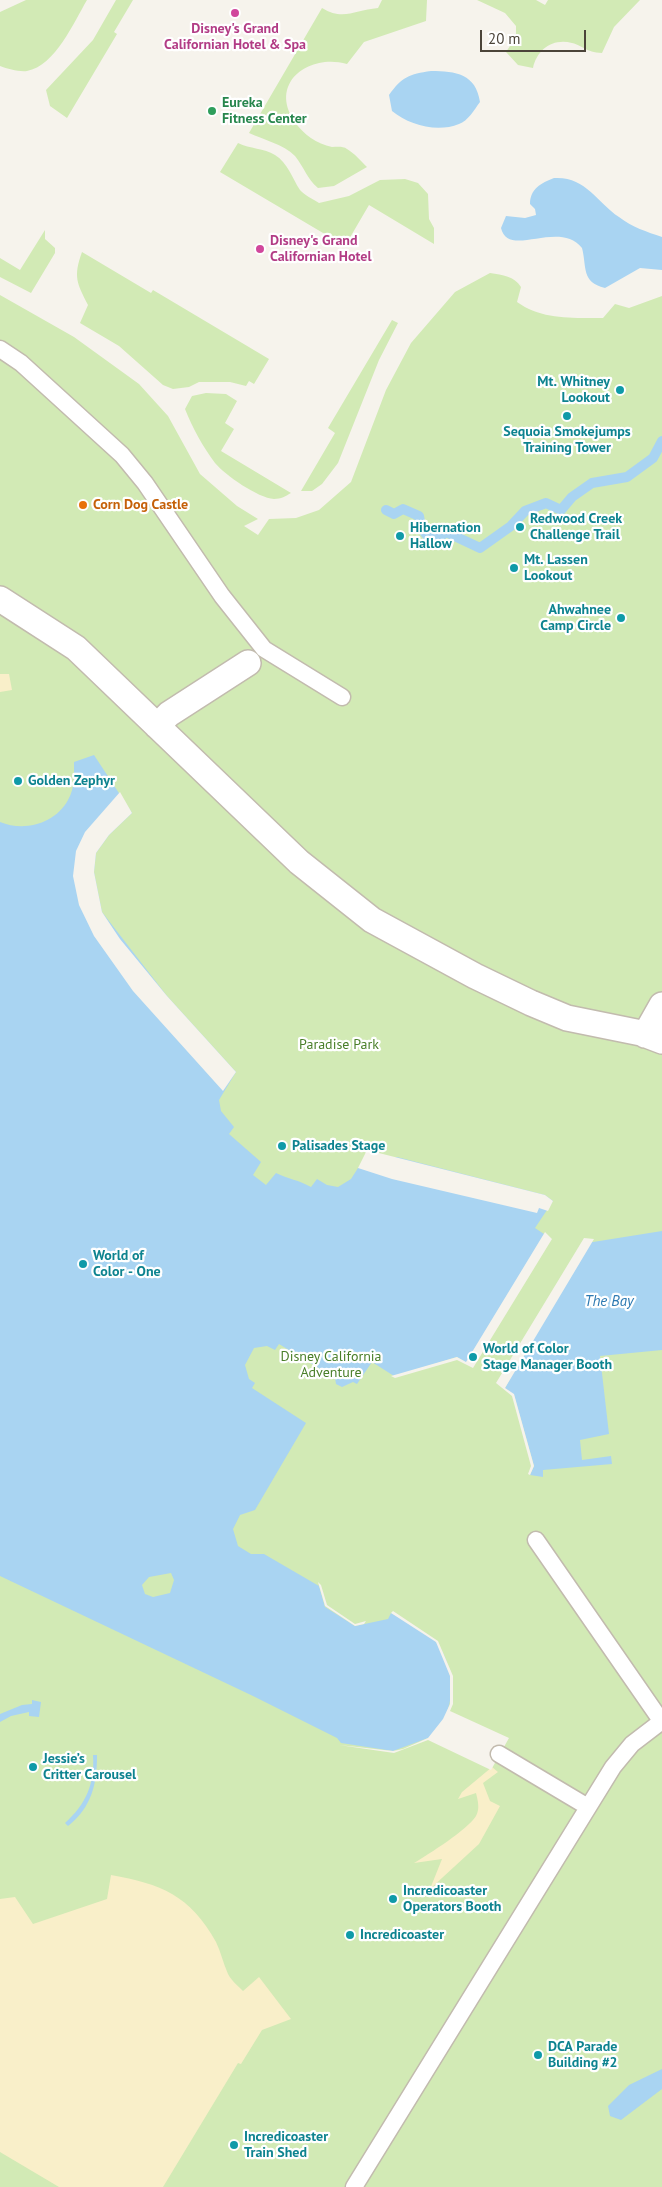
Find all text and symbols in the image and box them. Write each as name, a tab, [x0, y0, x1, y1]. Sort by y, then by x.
marker: Disney's Grand Californian Hotel & Spa	[229, 7, 241, 19]
scale bar	[482, 20, 588, 52]
place label: Disney's Grand Californian Hotel & Spa	[164, 21, 306, 54]
text: 20 m	[488, 29, 521, 48]
place label: Eureka Fitness Center	[222, 95, 307, 128]
marker: Eureka Fitness Center	[206, 105, 218, 117]
place label: Disney's Grand Californian Hotel	[270, 233, 372, 266]
marker: Disney's Grand Californian Hotel	[254, 243, 266, 255]
place label: Mt. Whitney Lookout	[537, 374, 610, 407]
marker: Mt. Whitney Lookout	[614, 384, 626, 396]
marker: Sequoia Smokejumps Training Tower	[561, 410, 573, 422]
place label: Sequoia Smokejumps Training Tower	[503, 424, 631, 457]
place label: Corn Dog Castle	[93, 497, 188, 513]
marker: Corn Dog Castle	[77, 499, 89, 511]
place label: Redwood Creek Challenge Trail	[530, 511, 622, 544]
place label: Hibernation Hallow	[410, 520, 481, 552]
marker: Redwood Creek Challenge Trail	[514, 521, 526, 533]
marker: Hibernation Hallow	[394, 530, 406, 542]
place label: Mt. Lassen Lookout	[524, 552, 588, 584]
marker: Mt. Lassen Lookout	[508, 562, 520, 574]
place label: Ahwahnee Camp Circle	[540, 602, 611, 634]
marker: Ahwahnee Camp Circle	[615, 612, 627, 624]
place label: Golden Zephyr	[28, 773, 115, 789]
marker: Golden Zephyr	[12, 775, 24, 787]
park label: Paradise Park	[299, 1037, 379, 1053]
place label: Palisades Stage	[292, 1138, 385, 1154]
marker: Palisades Stage	[276, 1140, 288, 1152]
place label: World of Color - One	[93, 1248, 161, 1280]
marker: World of Color - One	[77, 1258, 89, 1270]
water label: The Bay	[584, 1293, 634, 1311]
place label: World of Color Stage Manager Booth	[483, 1341, 612, 1374]
park label: Disney California Adventure	[281, 1349, 381, 1381]
marker: World of Color Stage Manager Booth	[467, 1351, 479, 1363]
place label: Jessie’s Critter Carousel	[43, 1751, 136, 1784]
marker: Jessie’s Critter Carousel	[27, 1761, 39, 1773]
place label: Incredicoaster Operators Booth	[403, 1883, 501, 1915]
marker: Incredicoaster Operators Booth	[387, 1893, 399, 1905]
place label: Incredicoaster	[360, 1927, 444, 1943]
marker: Incredicoaster	[344, 1929, 356, 1941]
place label: DCA Parade Building #2	[548, 2039, 618, 2072]
marker: DCA Parade Building #2	[532, 2049, 544, 2061]
place label: Incredicoaster Train Shed	[244, 2129, 328, 2162]
marker: Incredicoaster Train Shed	[228, 2139, 240, 2151]

